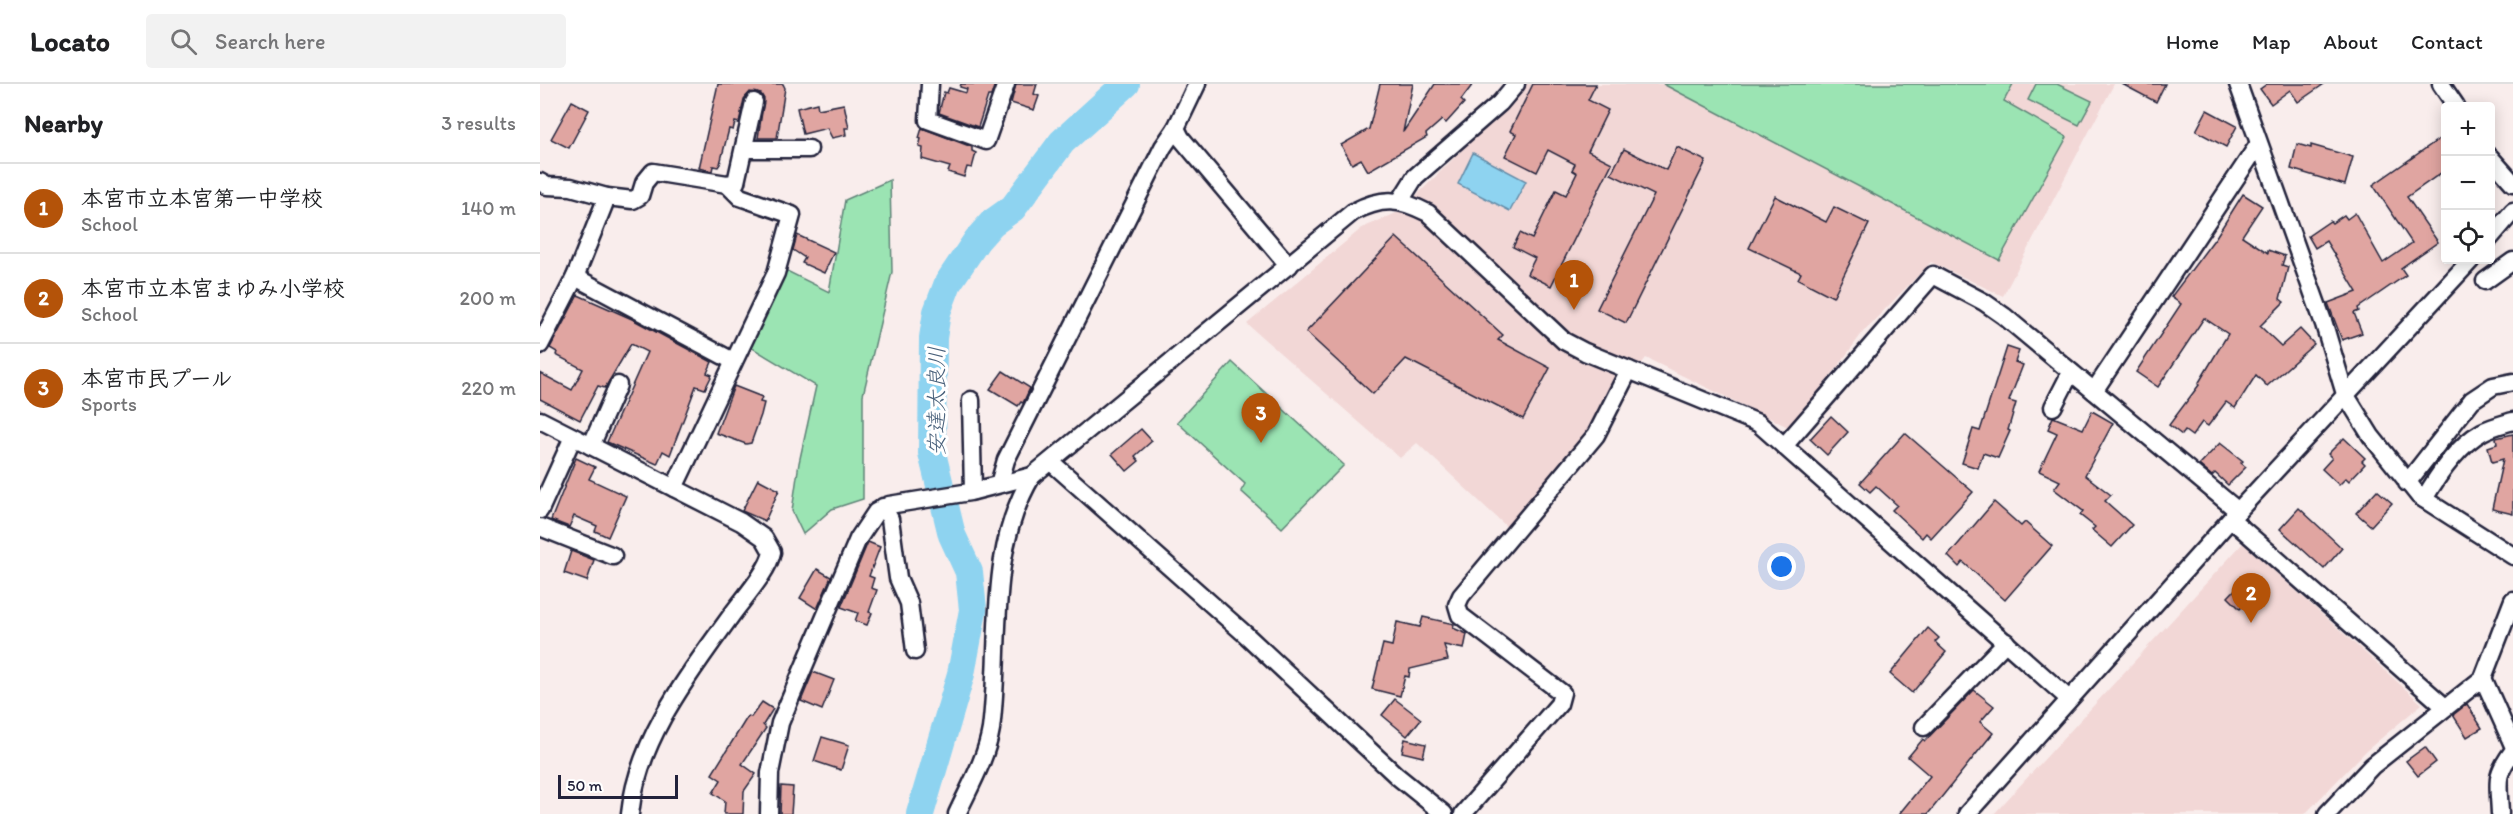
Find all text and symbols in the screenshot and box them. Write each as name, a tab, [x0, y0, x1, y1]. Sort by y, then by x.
search box	[146, 14, 566, 68]
text: Locato	[30, 24, 110, 58]
icon: search	[167, 25, 200, 58]
text: Search here	[215, 28, 325, 55]
text: Home	[2166, 29, 2219, 54]
text: Map	[2252, 29, 2291, 54]
text: About	[2324, 29, 2378, 54]
text: Contact	[2411, 29, 2483, 54]
map controls	[2441, 102, 2495, 264]
button: +	[2441, 102, 2495, 156]
text: Nearby	[24, 107, 103, 139]
text: 3 results	[441, 111, 516, 135]
button: −	[2441, 156, 2495, 210]
text: 本宮市立本宮第一中学校	[81, 185, 323, 212]
text: 1	[39, 196, 48, 220]
text: 140 m	[461, 196, 516, 220]
button: locate	[2441, 210, 2495, 264]
text: School	[81, 212, 138, 236]
pin: 1	[1554, 260, 1594, 310]
text: 本宮市立本宮まゆみ小学校	[81, 275, 345, 302]
text: 2	[38, 286, 49, 310]
text: 200 m	[460, 286, 516, 310]
text: School	[81, 302, 138, 326]
water label: 安達太良川	[923, 346, 950, 456]
text: 本宮市民プール	[81, 365, 233, 392]
text: 3	[38, 376, 49, 400]
text: 220 m	[461, 376, 516, 400]
text: Sports	[81, 392, 137, 416]
pin: 3	[1242, 394, 1280, 443]
your location	[1767, 552, 1796, 581]
pin: 2	[2232, 574, 2270, 623]
scale bar	[558, 772, 678, 800]
text: 50 m	[567, 776, 602, 795]

